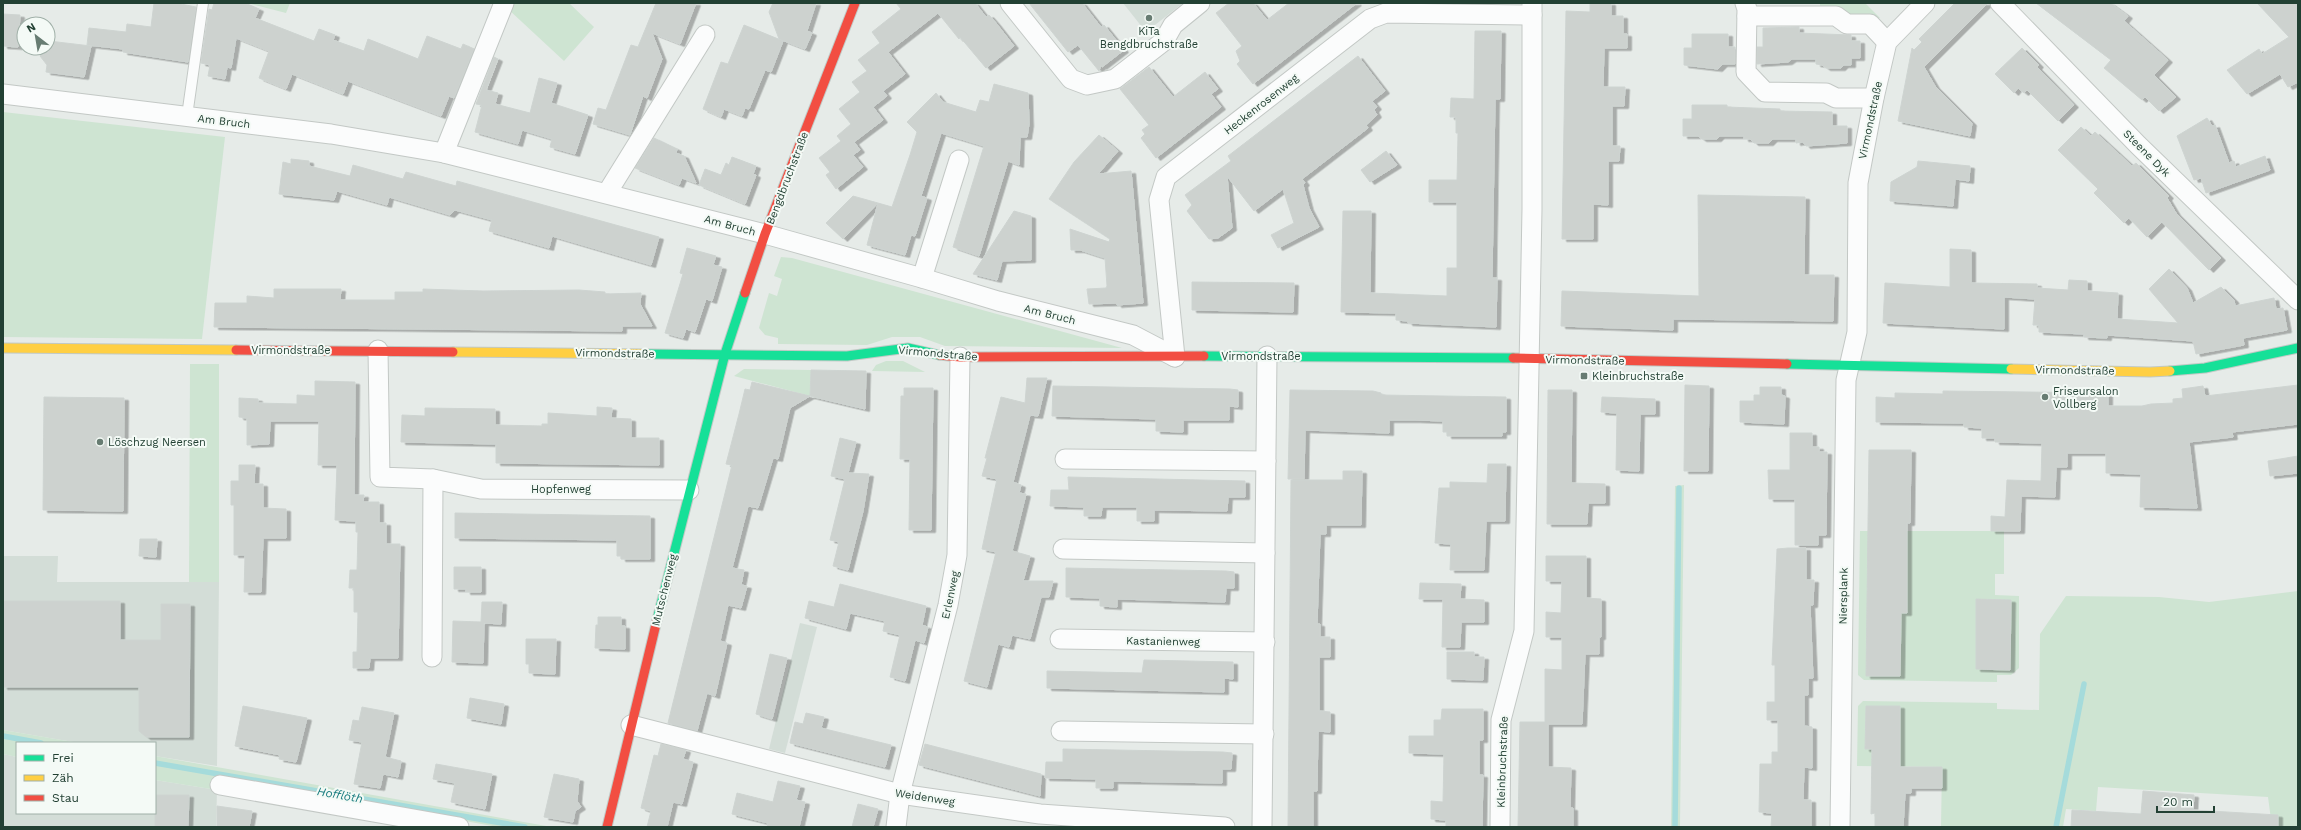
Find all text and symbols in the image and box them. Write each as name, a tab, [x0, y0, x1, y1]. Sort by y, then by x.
marker: KiTa Bengdbruchstraße	[1144, 13, 1154, 23]
north arrow	[16, 16, 56, 56]
text: N	[24, 20, 38, 36]
place label: KiTa Bengdbruchstraße	[1100, 25, 1198, 51]
street label: Heckenrosenweg	[1222, 71, 1301, 137]
street label: Virmondstraße	[1856, 80, 1885, 160]
street label: Am Bruch	[197, 112, 251, 131]
street label: Steene Dyk	[2120, 127, 2173, 180]
street label: Bengdbruchstraße	[764, 130, 811, 226]
street label: Am Bruch	[703, 212, 757, 239]
street label: Am Bruch	[1023, 302, 1077, 327]
street label: Virmondstraße	[251, 344, 331, 357]
street label: Virmondstraße	[898, 344, 978, 363]
street label: Virmondstraße	[575, 346, 655, 361]
street label: Virmondstraße	[1221, 350, 1301, 363]
street label: Virmondstraße	[1545, 353, 1625, 368]
street label: Virmondstraße	[2035, 363, 2115, 378]
place label: Kleinbruchstraße	[1592, 370, 1684, 383]
marker: Kleinbruchstraße	[1579, 371, 1589, 381]
place label: Friseursalon Vollberg	[2053, 385, 2119, 411]
marker: Friseursalon Vollberg	[2040, 392, 2050, 402]
place label: Löschzug Neersen	[108, 436, 206, 449]
marker: Löschzug Neersen	[95, 437, 105, 447]
street label: Hopfenweg	[531, 483, 591, 496]
street label: Mutschenweg	[649, 553, 680, 627]
street label: Niersplank	[1837, 567, 1850, 625]
street label: Erlenweg	[939, 570, 962, 621]
street label: Kastanienweg	[1126, 634, 1200, 649]
street label: Kleinbruchstraße	[1494, 716, 1511, 808]
legend	[16, 742, 156, 814]
text: Frei	[52, 751, 74, 765]
text: Zäh	[52, 771, 74, 785]
water label: Hofflöth	[316, 784, 364, 806]
street label: Weidenweg	[894, 786, 956, 809]
scale bar	[2157, 788, 2214, 814]
text: Stau	[52, 791, 79, 805]
text: 20 m	[2163, 795, 2193, 809]

